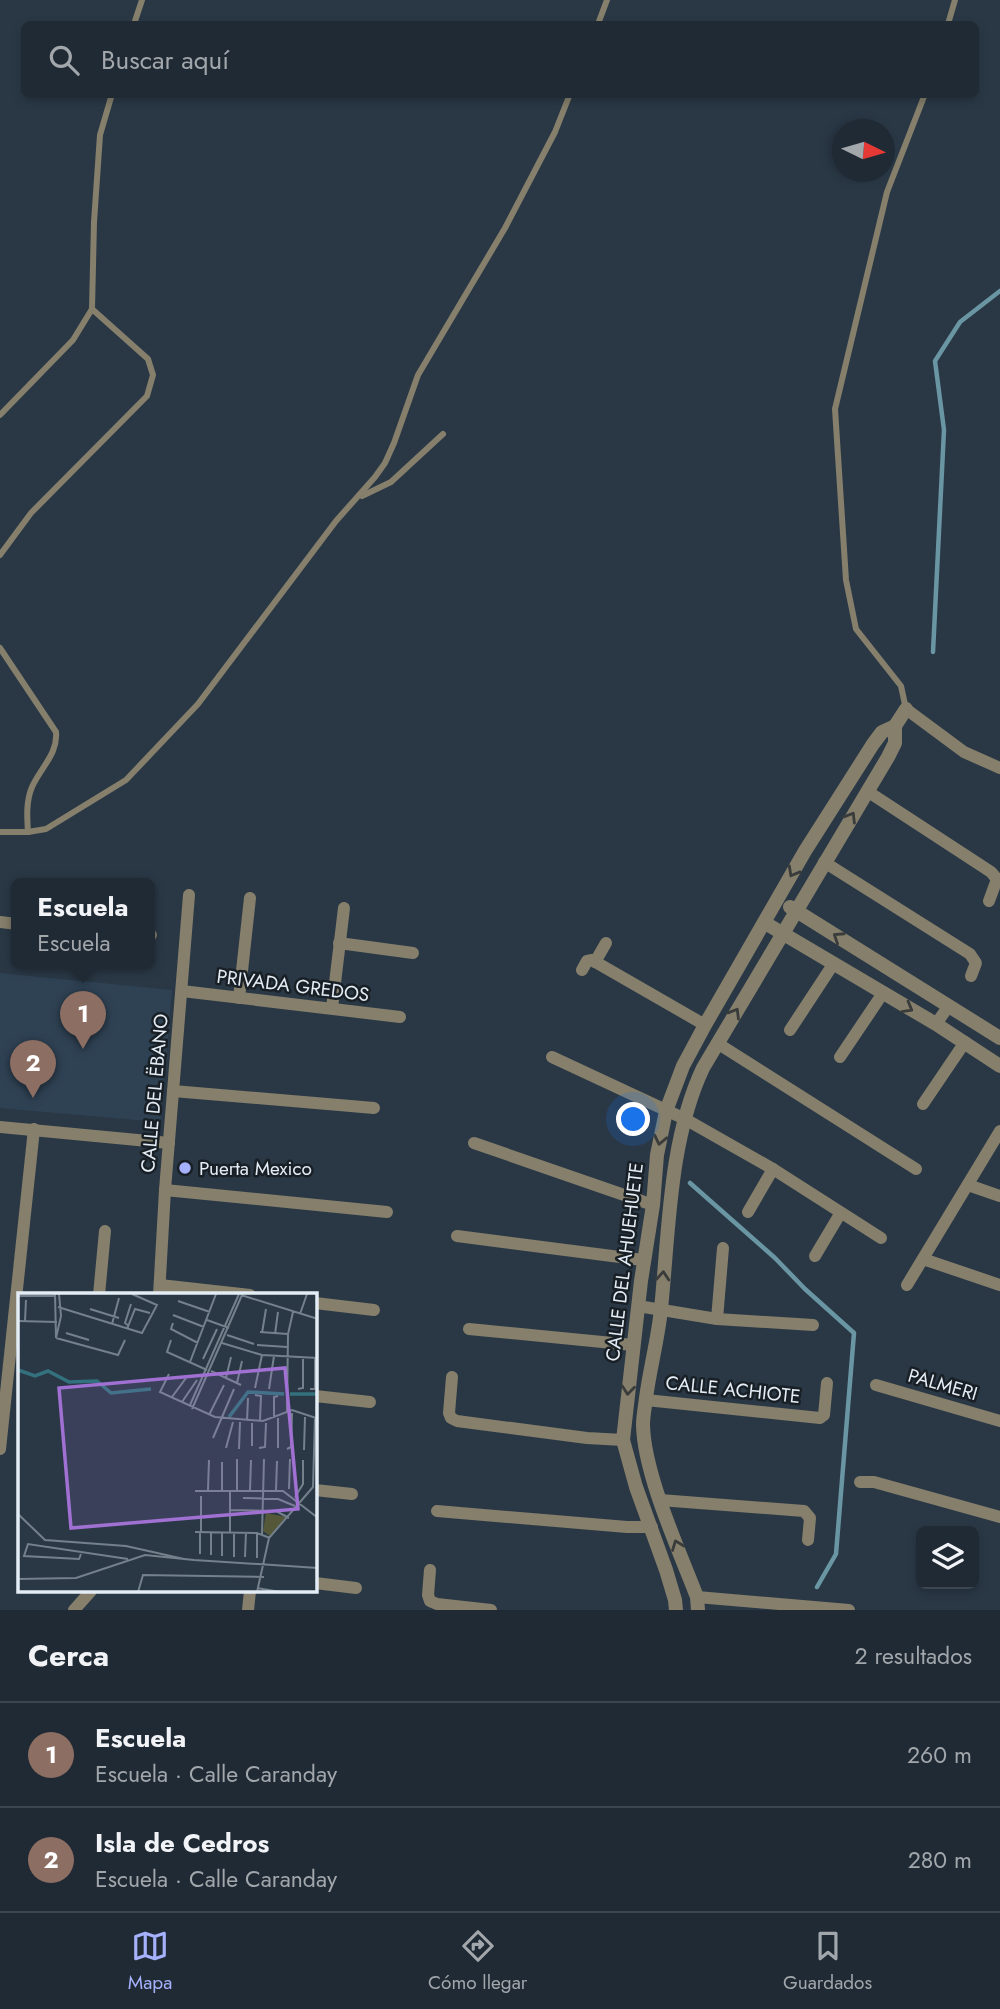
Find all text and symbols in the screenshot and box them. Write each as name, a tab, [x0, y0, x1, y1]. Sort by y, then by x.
search box	[21, 21, 979, 98]
icon: search	[45, 41, 83, 79]
text: Buscar aquí	[101, 41, 229, 79]
north arrow	[832, 119, 895, 182]
one-way arrow	[843, 811, 856, 824]
one-way arrow	[788, 865, 801, 878]
popup	[11, 878, 155, 969]
text: Escuela	[37, 888, 129, 926]
text: Escuela	[37, 926, 111, 960]
one-way arrow	[833, 933, 846, 946]
street label: PRIVADA GREDOS	[215, 963, 371, 1008]
pin: 1	[60, 991, 106, 1049]
one-way arrow	[901, 1000, 913, 1013]
one-way arrow	[727, 1007, 740, 1020]
street label: CALLE DEL ËBANO	[134, 1013, 175, 1174]
pin: 2	[10, 1040, 56, 1098]
your location	[616, 1102, 650, 1136]
one-way arrow	[653, 1134, 668, 1146]
place label: Puerta Mexico	[199, 1155, 312, 1182]
marker: Puerta Mexico	[177, 1160, 193, 1176]
street label: CALLE DEL AHUEHUETE	[599, 1161, 650, 1363]
one-way arrow	[656, 1270, 671, 1281]
inset map	[18, 1293, 317, 1592]
street label: PALMERI	[905, 1362, 981, 1407]
street label: CALLE ACHIOTE	[664, 1369, 802, 1410]
one-way arrow	[620, 1384, 635, 1396]
map controls	[916, 1526, 979, 1589]
button: layers	[916, 1526, 979, 1589]
one-way arrow	[672, 1540, 686, 1552]
text: Cerca	[28, 1634, 109, 1677]
text: 2 resultados	[854, 1639, 972, 1673]
text: Escuela	[95, 1719, 186, 1757]
text: 1	[45, 1738, 57, 1772]
text: 260 m	[907, 1738, 972, 1772]
text: Escuela · Calle Caranday	[95, 1757, 337, 1791]
text: Isla de Cedros	[95, 1824, 269, 1862]
text: 2	[43, 1843, 59, 1877]
text: 280 m	[908, 1843, 972, 1877]
text: Escuela · Calle Caranday	[95, 1862, 337, 1896]
tab: Mapa	[128, 1927, 172, 1996]
tab: Cómo llegar	[428, 1927, 527, 1996]
tab: Guardados	[783, 1927, 872, 1996]

